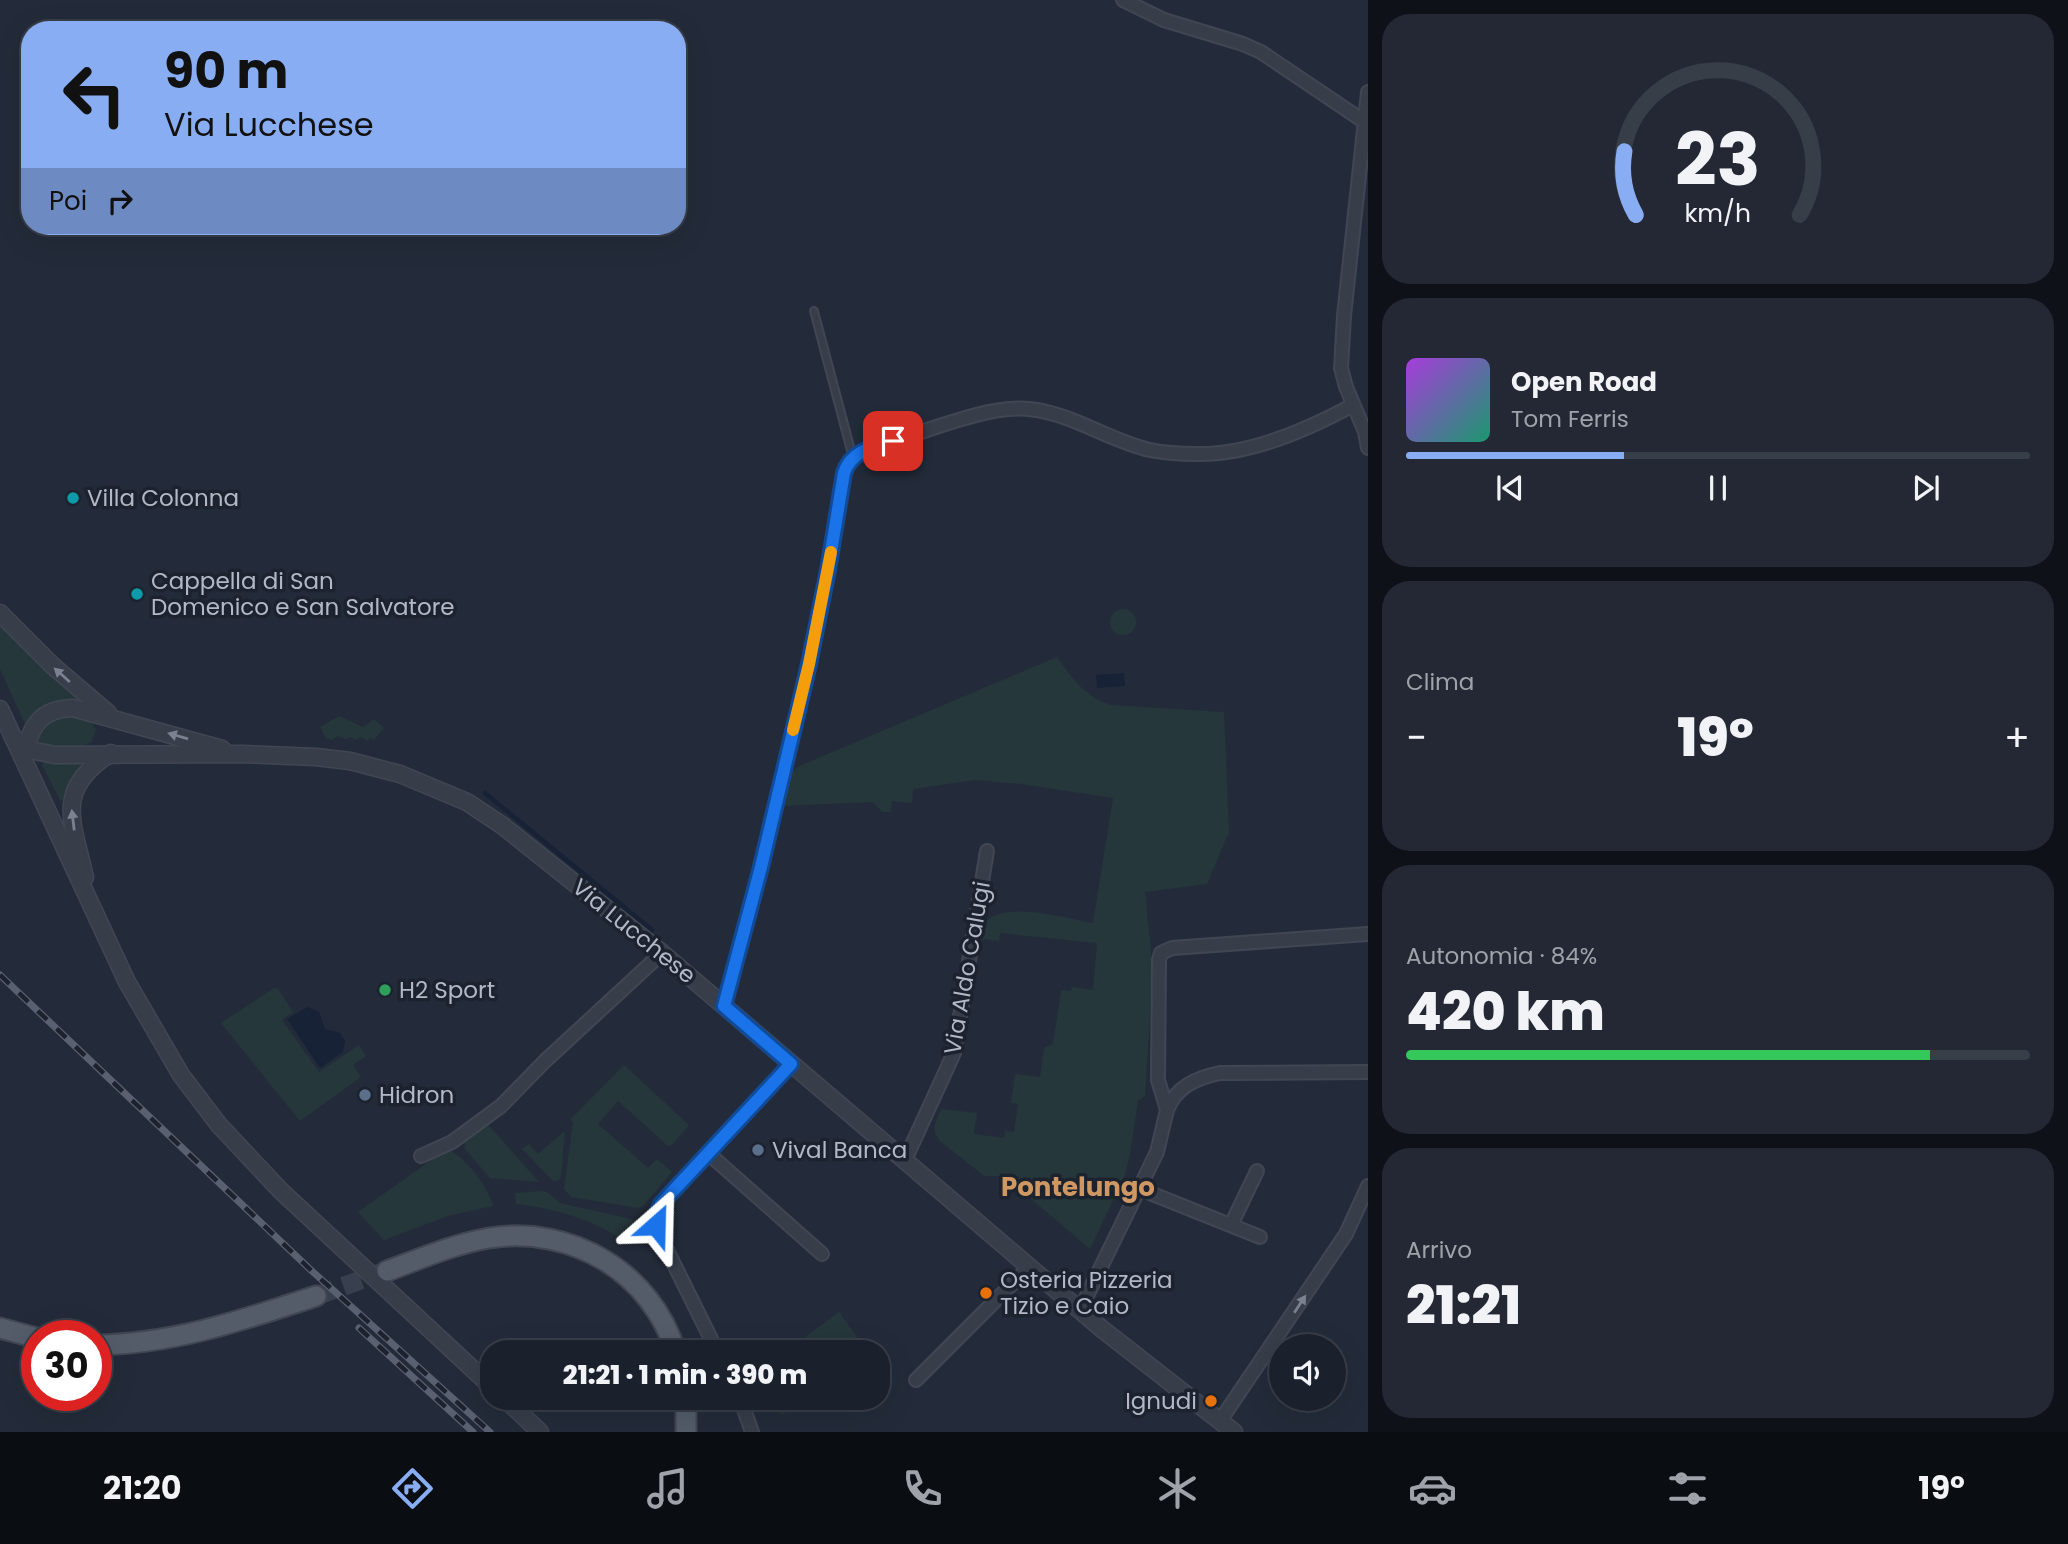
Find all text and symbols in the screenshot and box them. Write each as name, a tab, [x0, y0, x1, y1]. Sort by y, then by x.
text: 90 m	[164, 37, 288, 105]
icon: left	[49, 49, 140, 140]
text: Via Lucchese	[164, 102, 374, 147]
text: 23	[1675, 109, 1761, 210]
icon: right	[101, 182, 139, 220]
text: Poi	[49, 183, 87, 219]
text: km/h	[1685, 196, 1751, 231]
text: Open Road	[1511, 364, 1657, 400]
text: Tom Ferris	[1511, 403, 1629, 435]
pin	[863, 411, 923, 471]
icon: arrive	[874, 422, 912, 460]
icon: previous	[1491, 469, 1529, 507]
icon: pause	[1699, 469, 1737, 507]
icon: next	[1907, 469, 1945, 507]
place label: Villa Colonna	[87, 482, 239, 514]
marker: Villa Colonna	[65, 490, 81, 506]
place label: Cappella di San Domenico e San Salvatore	[151, 565, 455, 623]
marker: Cappella di San Domenico e San Salvatore	[129, 586, 145, 602]
text: Clima	[1406, 666, 1474, 698]
one-way arrow	[53, 667, 71, 683]
text: 19°	[1677, 701, 1754, 774]
text: −	[1406, 711, 1427, 764]
text: +	[2004, 711, 2030, 764]
one-way arrow	[167, 731, 188, 741]
one-way arrow	[67, 809, 78, 831]
street label: Via Lucchese	[565, 871, 703, 991]
street label: Via Aldo Calugi	[936, 879, 998, 1057]
text: Autonomia · 84%	[1406, 940, 1597, 972]
place label: H2 Sport	[399, 974, 495, 1006]
text: 420 km	[1406, 975, 1605, 1048]
marker: H2 Sport	[377, 982, 393, 998]
place label: Hidron	[379, 1079, 454, 1111]
marker: Hidron	[357, 1087, 373, 1103]
place label: Vival Banca	[772, 1134, 907, 1166]
marker: Vival Banca	[750, 1142, 766, 1158]
district label: Pontelungo	[1001, 1169, 1155, 1205]
position arrow	[619, 1188, 693, 1262]
text: Arrivo	[1406, 1234, 1472, 1266]
place label: Osteria Pizzeria Tizio e Caio	[1000, 1264, 1173, 1322]
text: 21:21	[1406, 1269, 1521, 1342]
marker: Osteria Pizzeria Tizio e Caio	[978, 1285, 994, 1301]
one-way arrow	[1294, 1294, 1307, 1314]
speed limit sign: 30	[21, 1320, 112, 1411]
map controls	[1269, 1334, 1346, 1411]
button: sound	[1269, 1334, 1346, 1411]
text: 21:21 · 1 min · 390 m	[563, 1357, 807, 1393]
place label: Ignudi	[1125, 1385, 1197, 1417]
marker: Ignudi	[1203, 1393, 1219, 1409]
icon: directions	[388, 1464, 437, 1513]
icon: music	[643, 1464, 692, 1513]
icon: phone	[898, 1464, 947, 1513]
icon: climate	[1153, 1464, 1202, 1513]
icon: car	[1408, 1464, 1457, 1513]
icon: filters	[1663, 1464, 1712, 1513]
text: 21:20	[103, 1465, 182, 1510]
text: 19°	[1918, 1465, 1965, 1510]

